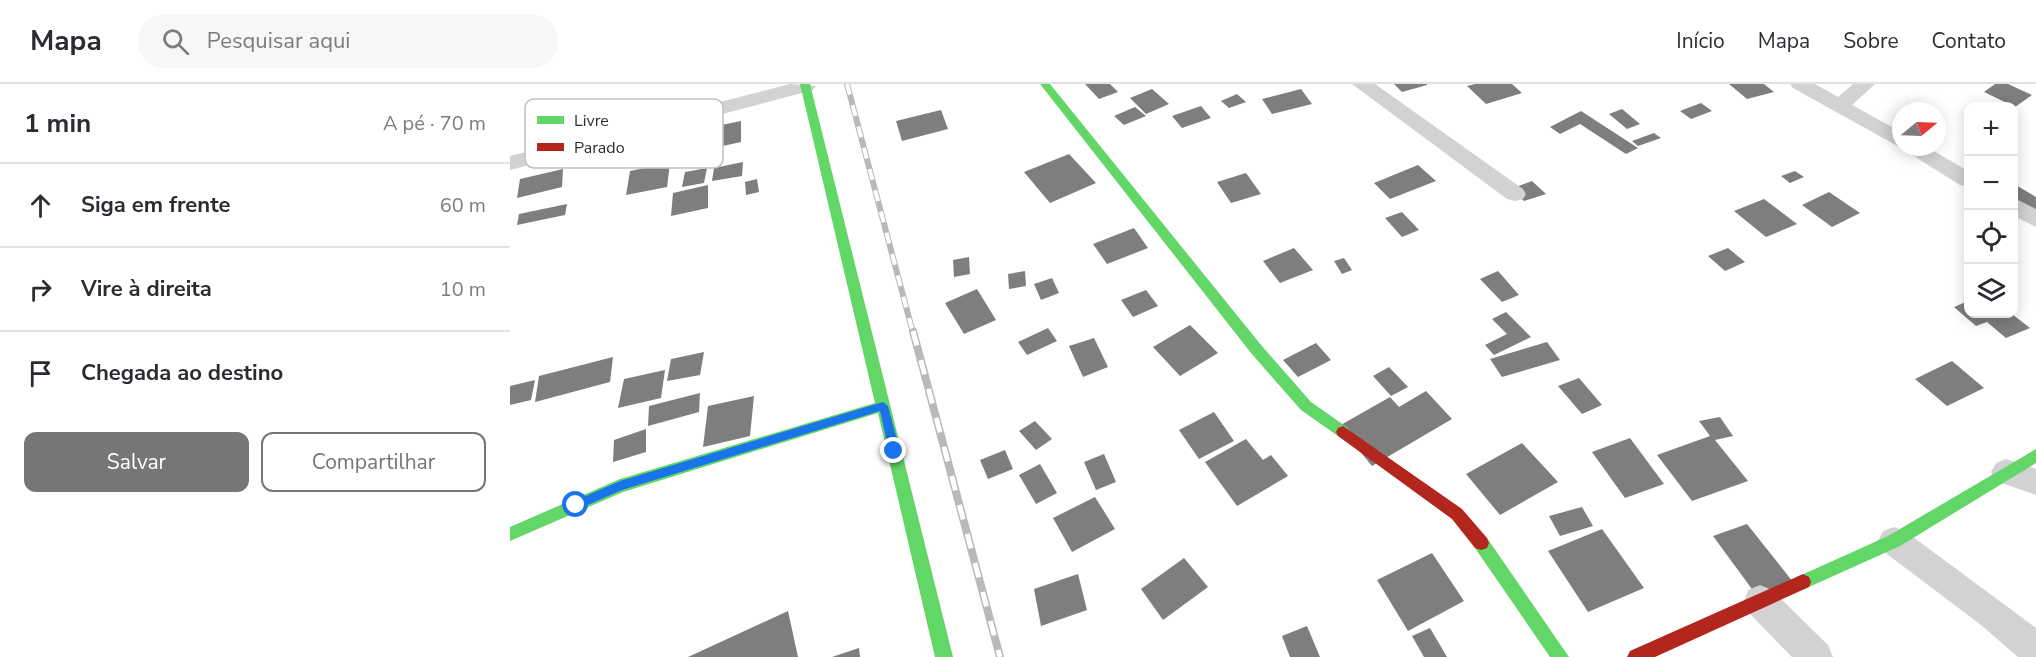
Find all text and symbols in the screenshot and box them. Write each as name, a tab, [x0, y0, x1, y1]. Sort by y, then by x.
search box	[138, 14, 558, 68]
text: Mapa	[30, 22, 102, 60]
icon: search	[159, 25, 192, 58]
text: Pesquisar aqui	[207, 26, 350, 56]
text: Início	[1676, 27, 1725, 55]
text: Mapa	[1758, 27, 1810, 55]
text: Sobre	[1843, 27, 1899, 55]
text: Contato	[1932, 27, 2006, 55]
legend	[525, 99, 723, 168]
north arrow	[1892, 102, 1946, 156]
map controls	[1964, 102, 2018, 318]
button: +	[1964, 102, 2018, 156]
text: 1 min	[24, 106, 91, 141]
text: A pé · 70 m	[383, 110, 486, 137]
text: Livre	[574, 110, 609, 132]
text: Parado	[574, 137, 625, 159]
button: −	[1964, 156, 2018, 210]
icon: ahead	[24, 189, 57, 222]
text: Siga em frente	[81, 190, 230, 220]
text: 60 m	[440, 192, 486, 219]
button: locate	[1964, 210, 2018, 264]
button: layers	[1964, 264, 2018, 318]
icon: right	[24, 273, 57, 306]
text: Vire à direita	[81, 274, 212, 304]
text: 10 m	[440, 276, 486, 303]
icon: arrive	[24, 357, 57, 390]
text: Chegada ao destino	[81, 358, 283, 388]
button: Salvar	[24, 432, 249, 492]
button: Compartilhar	[261, 432, 486, 492]
route end	[880, 437, 906, 463]
route start	[562, 491, 588, 517]

